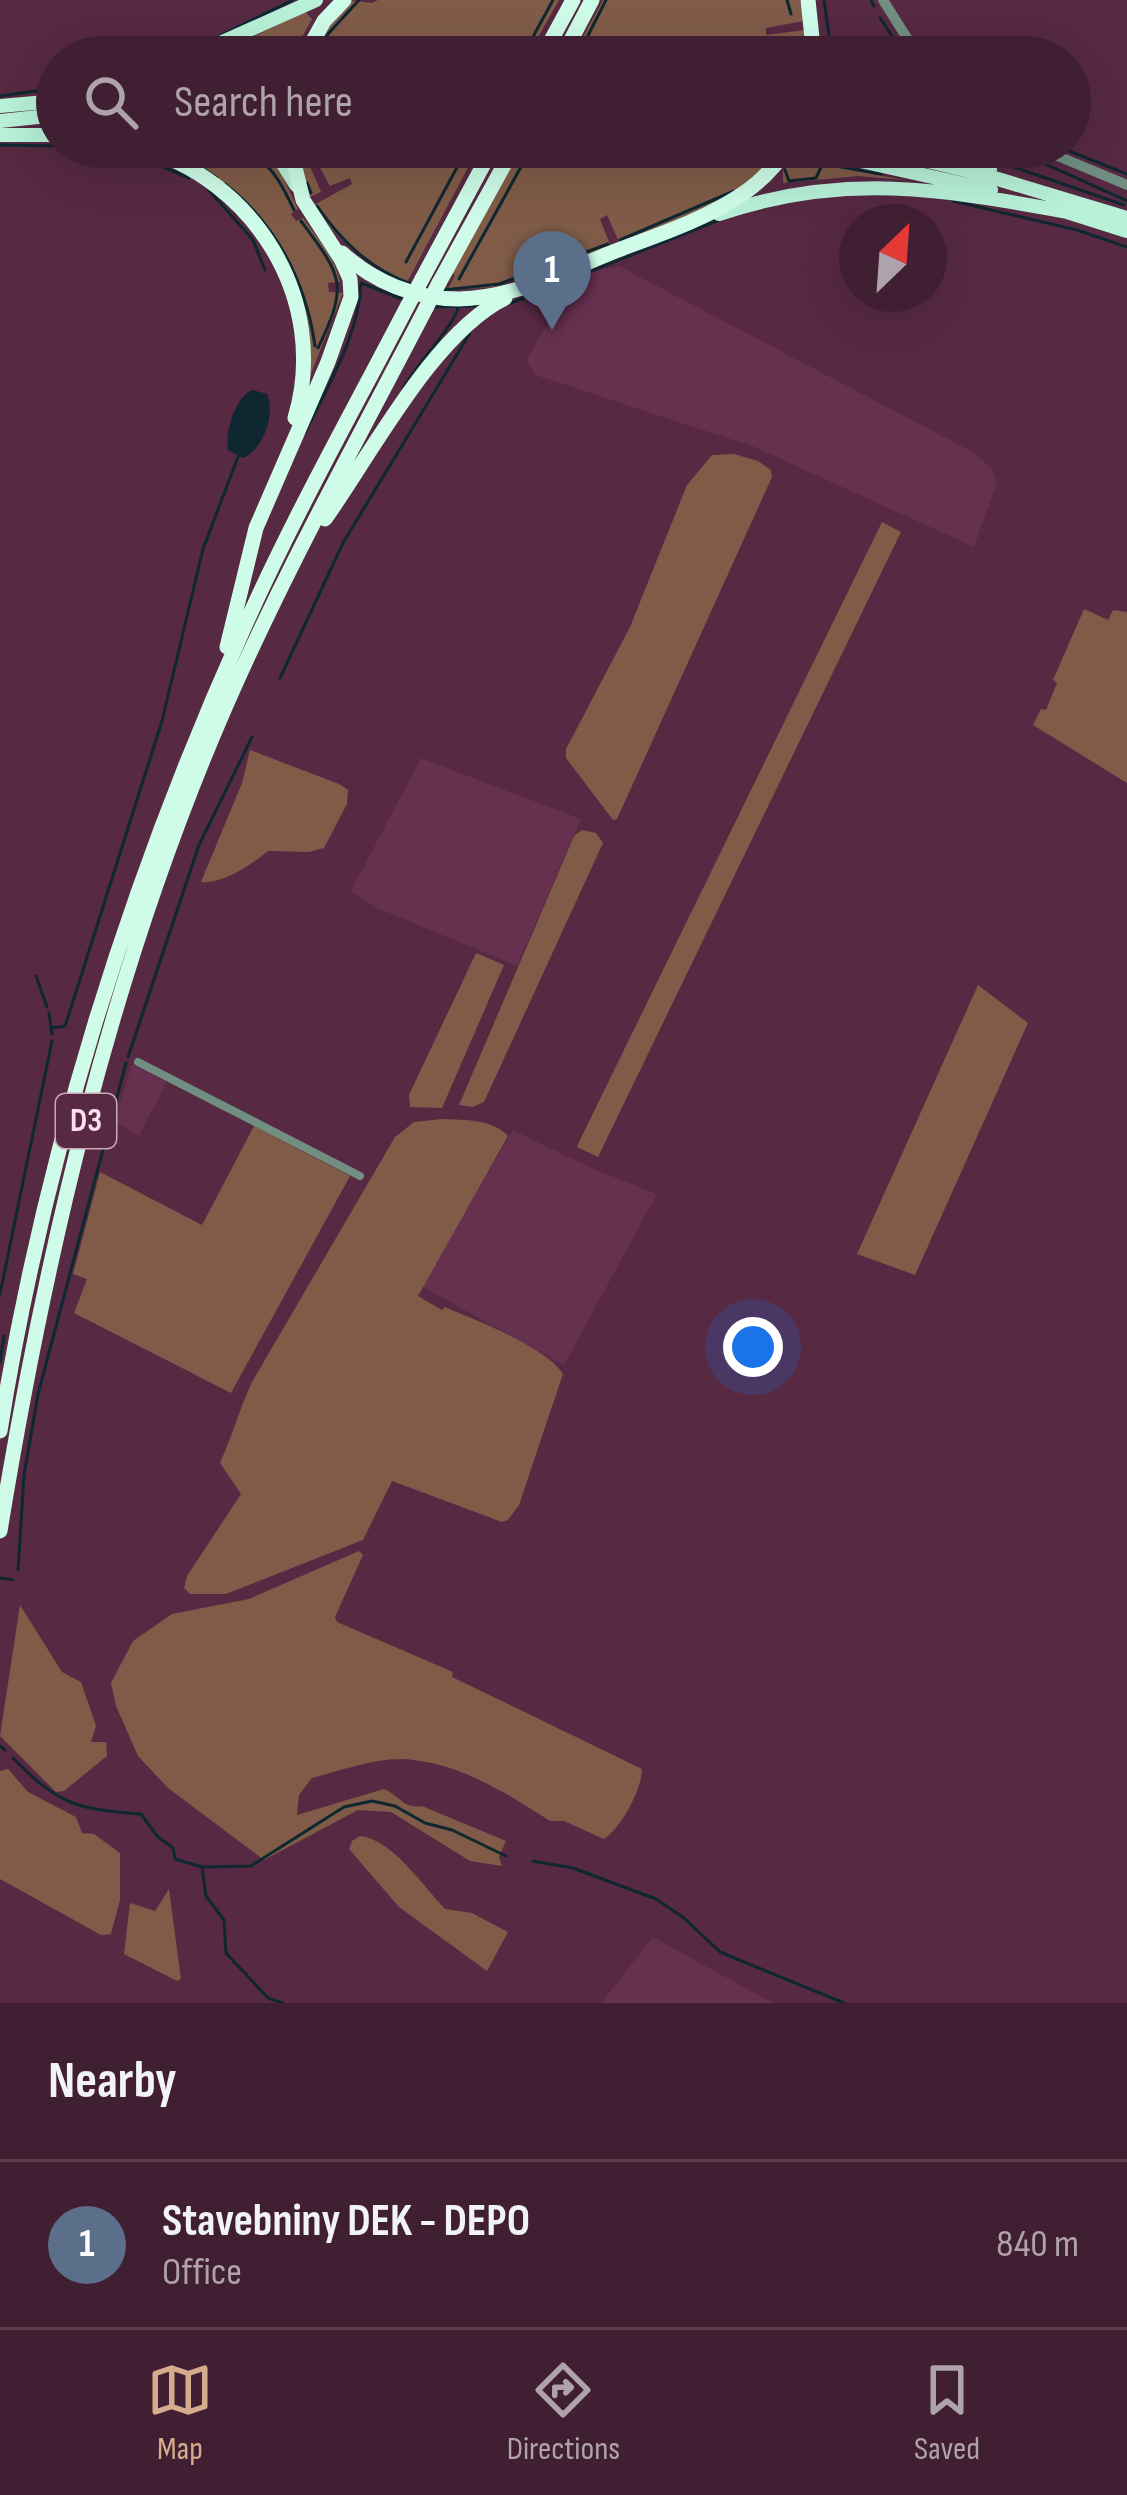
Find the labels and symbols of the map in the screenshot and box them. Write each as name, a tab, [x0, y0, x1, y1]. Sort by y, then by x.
north arrow	[839, 204, 947, 312]
pin: 1	[513, 231, 591, 330]
road number: D3	[56, 1094, 116, 1148]
your location	[723, 1317, 783, 1377]

